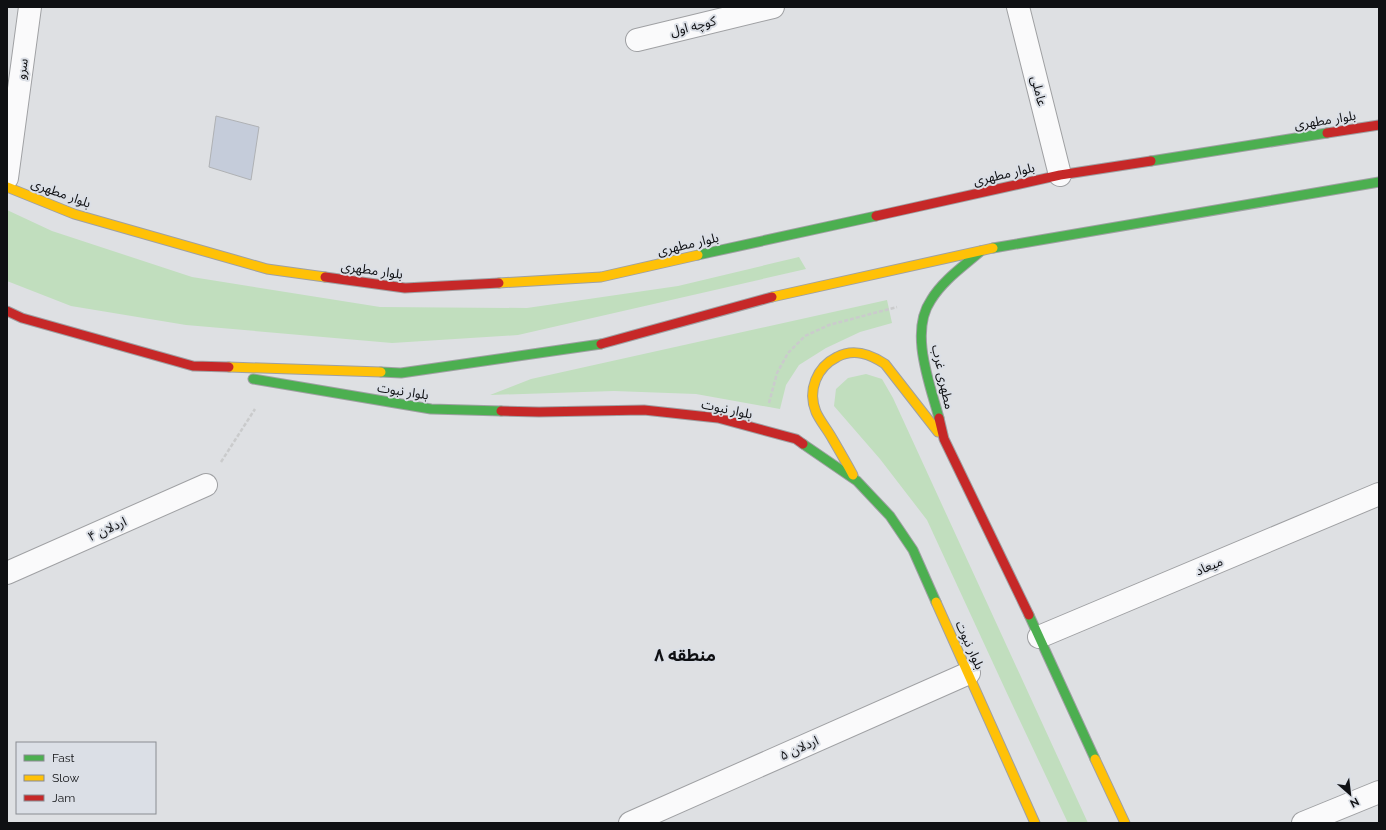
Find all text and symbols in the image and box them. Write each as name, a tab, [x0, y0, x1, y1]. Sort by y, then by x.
street label: کوچه اول	[669, 13, 719, 41]
street label: سرو	[13, 57, 31, 81]
street label: عاملی	[1027, 74, 1050, 108]
street label: بلوار مطهری	[1293, 108, 1357, 133]
street label: بلوار مطهری	[972, 160, 1036, 189]
street label: بلوار مطهری	[29, 175, 93, 212]
street label: بلوار مطهری	[656, 230, 720, 259]
street label: بلوار مطهری	[340, 258, 404, 283]
street label: مطهری غرب	[928, 343, 957, 411]
street label: بلوار نبوت	[376, 380, 430, 402]
street label: بلوار نبوت	[700, 396, 754, 422]
street label: اردلان ۴	[85, 514, 129, 545]
street label: میعاد	[1193, 553, 1225, 579]
street label: بلوار نبوت	[953, 618, 987, 672]
district label: منطقه ۸	[654, 645, 716, 665]
street label: اردلان ۵	[777, 733, 821, 764]
legend	[16, 742, 156, 814]
text: Fast	[52, 751, 75, 765]
text: Slow	[52, 771, 79, 785]
north arrow	[1330, 774, 1370, 814]
text: Jam	[52, 791, 75, 805]
text: N	[1348, 795, 1361, 810]

